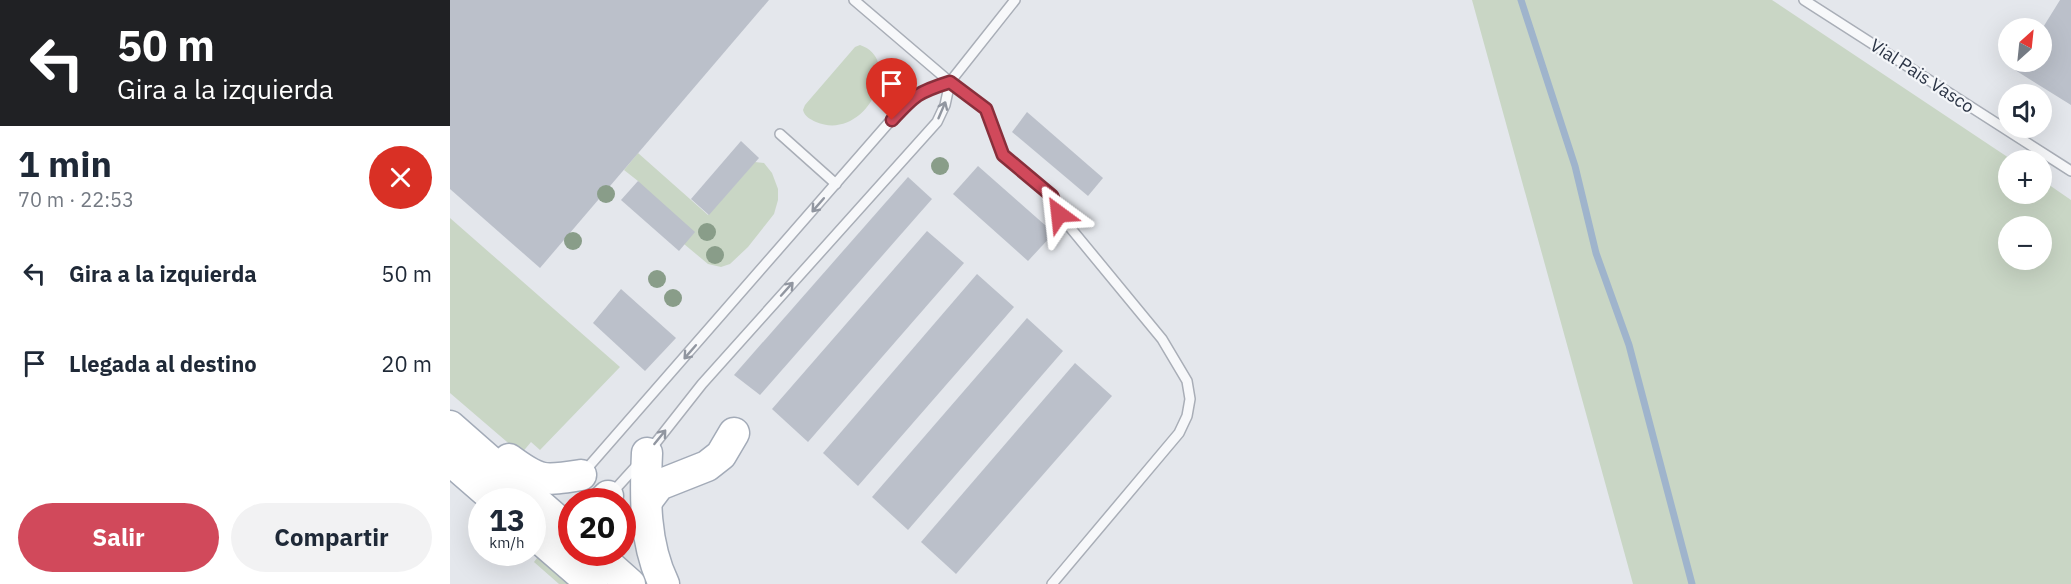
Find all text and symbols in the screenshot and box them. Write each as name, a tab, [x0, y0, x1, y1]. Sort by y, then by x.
text: 50 m	[117, 18, 215, 73]
north arrow	[1998, 18, 2052, 72]
map controls	[1998, 18, 2052, 270]
icon: left	[18, 24, 96, 102]
street label: Vial Pais Vasco	[1866, 33, 1979, 118]
pin	[866, 58, 917, 120]
icon: arrive	[875, 67, 908, 100]
text: Gira a la izquierda	[117, 71, 333, 106]
button: sound	[1998, 84, 2052, 138]
one-way arrow	[937, 101, 948, 120]
text: 1 min	[18, 140, 112, 187]
button: close	[369, 146, 432, 209]
button: +	[1998, 150, 2052, 204]
position arrow	[1027, 182, 1091, 246]
text: 70 m · 22:53	[18, 186, 134, 213]
one-way arrow	[811, 197, 825, 212]
button: −	[1998, 216, 2052, 270]
icon: left	[18, 257, 51, 290]
text: Gira a la izquierda	[69, 259, 257, 288]
text: 50 m	[381, 259, 432, 288]
one-way arrow	[780, 282, 794, 297]
one-way arrow	[683, 345, 697, 360]
icon: arrive	[18, 347, 51, 380]
text: Llegada al destino	[69, 349, 257, 378]
text: 20 m	[381, 349, 432, 378]
one-way arrow	[654, 429, 667, 445]
speed limit sign: 20	[558, 488, 636, 566]
text: 13	[489, 500, 525, 539]
button: Salir	[18, 503, 219, 572]
button: Compartir	[231, 503, 432, 572]
text: km/h	[489, 533, 525, 552]

